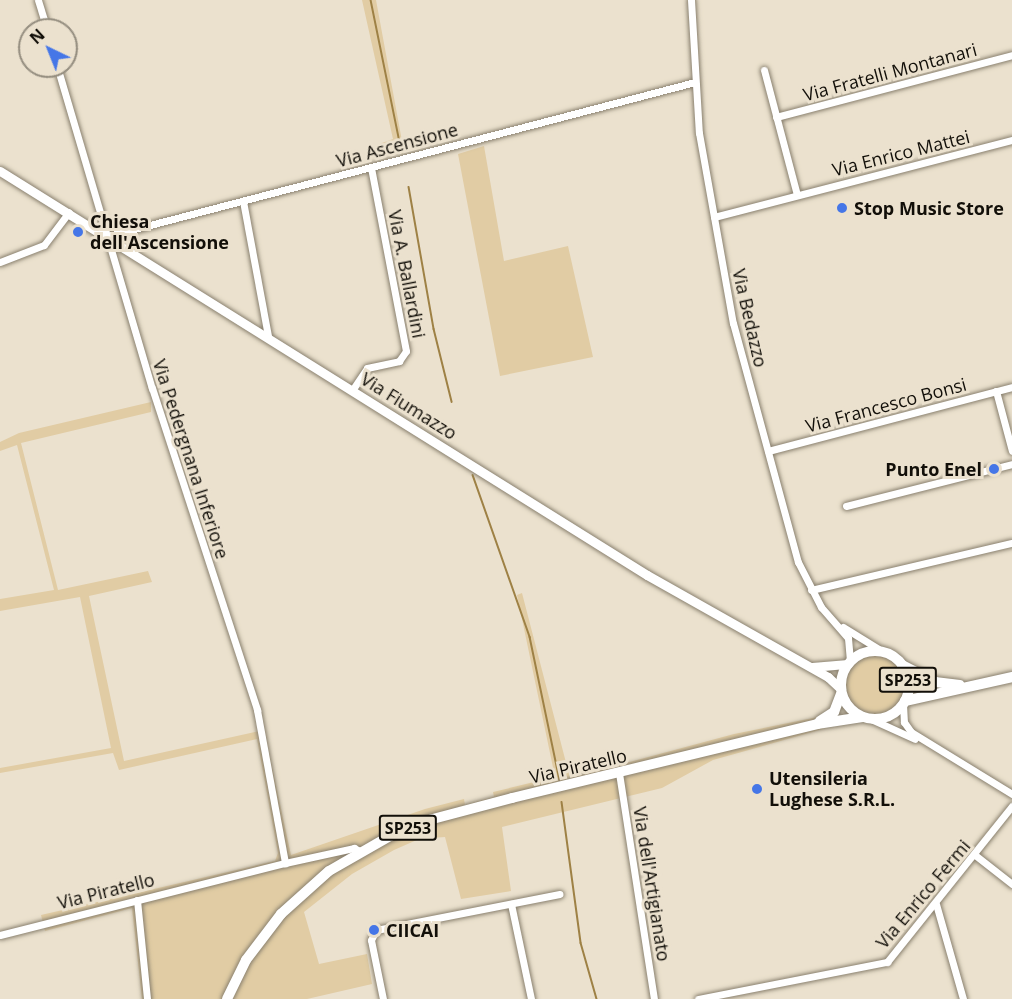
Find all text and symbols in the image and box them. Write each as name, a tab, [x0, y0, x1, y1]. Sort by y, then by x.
north arrow	[18, 18, 78, 78]
text: N	[25, 24, 49, 49]
street label: Via Fratelli Montanari	[801, 38, 979, 106]
street label: Via Ascensione	[334, 118, 460, 172]
street label: Via Enrico Mattei	[830, 126, 972, 180]
place label: Stop Music Store	[854, 197, 1004, 219]
marker: Stop Music Store	[835, 201, 849, 215]
street label: Via A. Ballardini	[384, 208, 430, 340]
place label: Chiesa dell'Ascensione	[90, 211, 229, 254]
marker: Chiesa dell'Ascensione	[71, 225, 85, 239]
street label: Via Bedazzo	[728, 267, 772, 369]
street label: Via Pedergnana Inferiore	[149, 357, 233, 561]
street label: Via Fiumazzo	[357, 368, 461, 444]
street label: Via Francesco Bonsi	[803, 373, 969, 437]
place label: Punto Enel	[885, 458, 982, 480]
marker: Punto Enel	[987, 462, 1001, 476]
road number: SP253	[878, 667, 938, 693]
street label: Via Piratello	[527, 744, 629, 788]
place label: Utensileria Lughese S.R.L.	[769, 768, 895, 810]
marker: Utensileria Lughese S.R.L.	[750, 782, 764, 796]
street label: Via dell'Artigianato	[629, 805, 675, 963]
road number: SP253	[378, 815, 438, 841]
street label: Via Enrico Fermi	[871, 835, 975, 953]
street label: Via Piratello	[55, 869, 157, 913]
place label: CIICAI	[386, 919, 439, 941]
marker: CIICAI	[367, 923, 381, 937]

